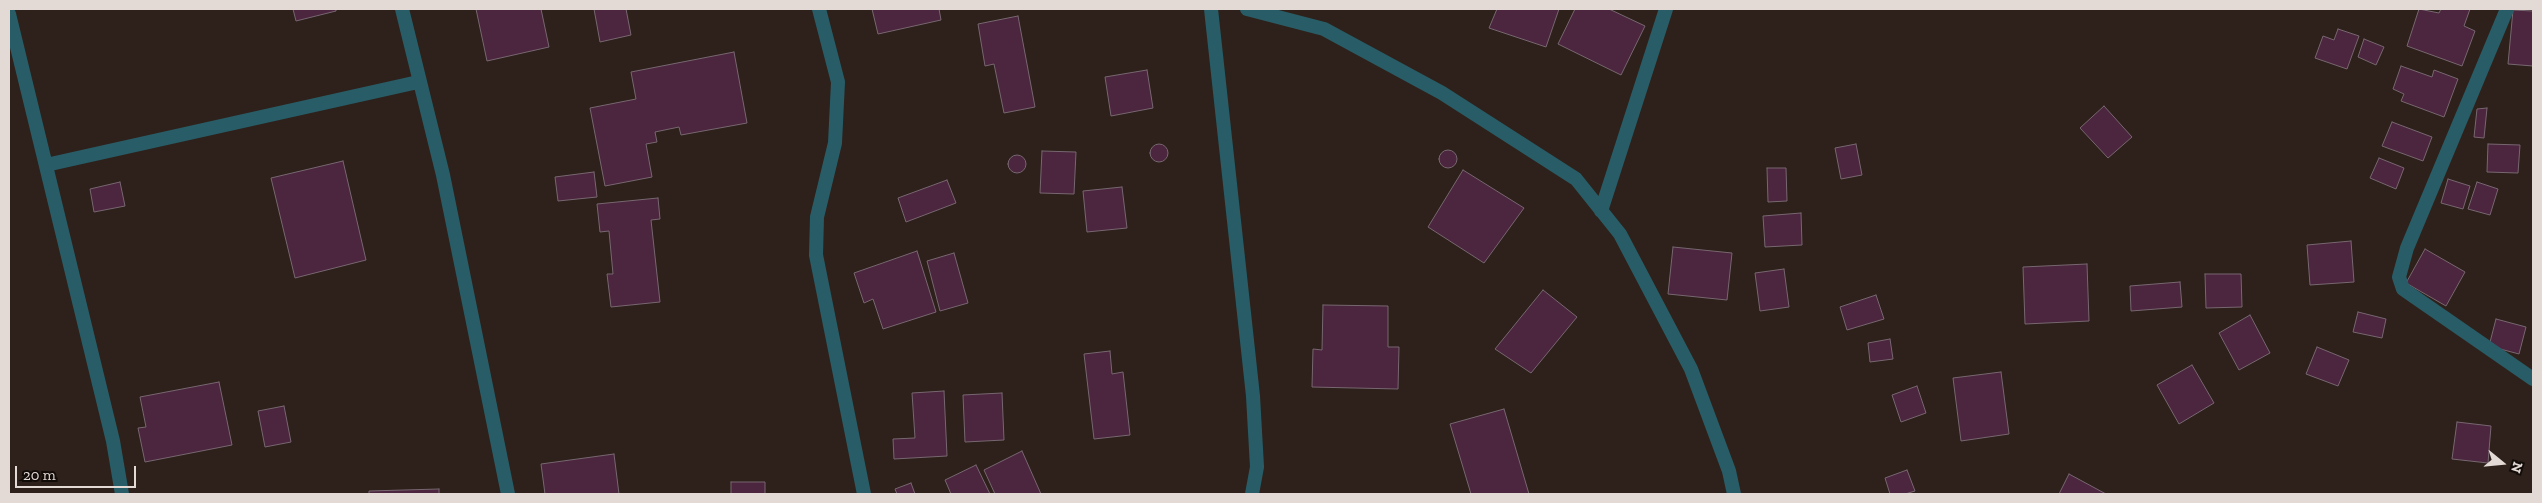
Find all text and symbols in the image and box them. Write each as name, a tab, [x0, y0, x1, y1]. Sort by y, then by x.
north arrow	[2477, 438, 2527, 488]
scale bar	[18, 456, 139, 488]
text: N	[2507, 460, 2527, 475]
text: 20 m	[23, 466, 56, 484]

